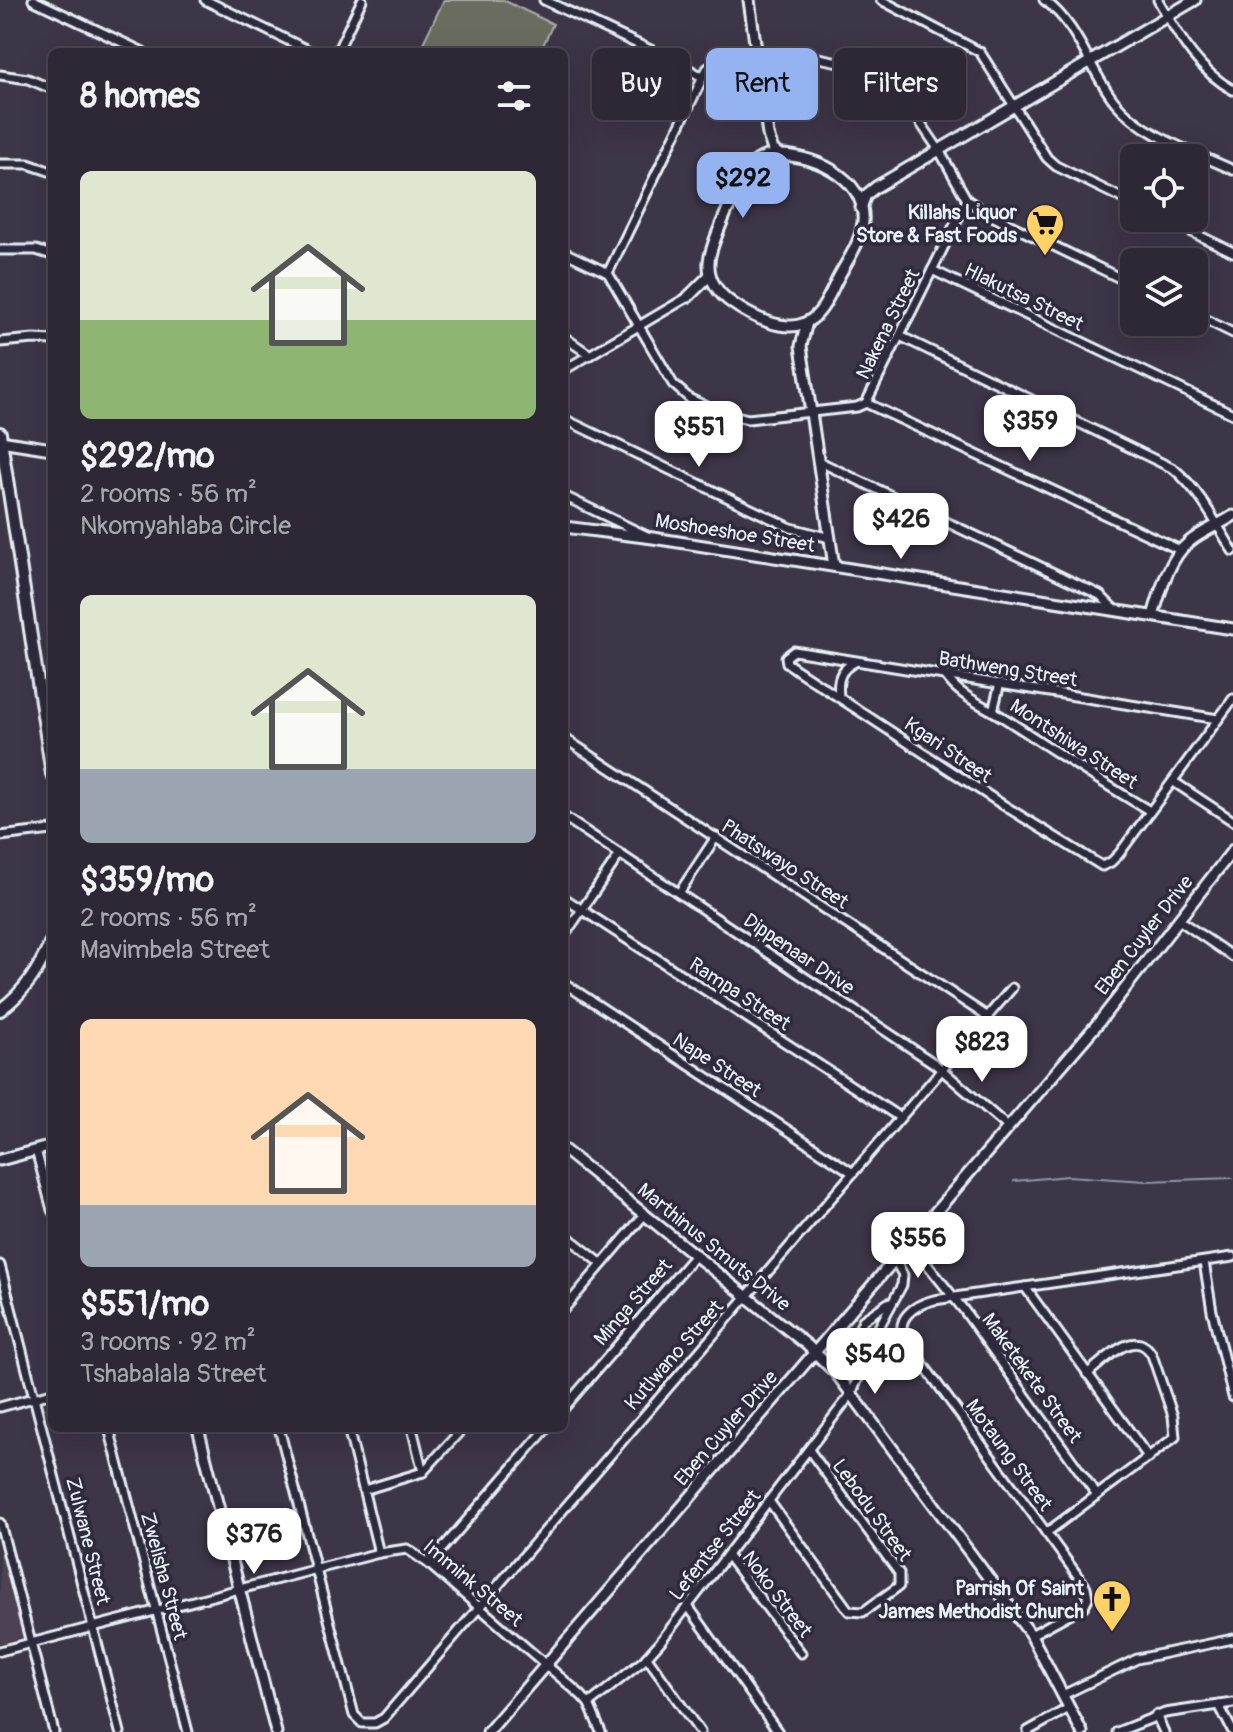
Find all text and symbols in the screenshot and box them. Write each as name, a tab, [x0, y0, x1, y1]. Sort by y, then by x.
chip: Buy	[592, 48, 690, 120]
chip: Rent	[706, 48, 818, 120]
chip: Filters	[834, 48, 966, 120]
icon: filters	[492, 74, 536, 118]
text: 8 homes	[80, 75, 200, 118]
map controls	[1120, 144, 1208, 336]
button: locate	[1120, 144, 1208, 232]
pin: $292	[696, 152, 790, 220]
text: $292	[715, 162, 771, 194]
place label: Killahs Liquor Store & Fast Foods	[856, 200, 1018, 248]
supermarket icon: Killahs Liquor Store & Fast Foods	[1024, 202, 1066, 257]
icon: home	[236, 223, 380, 367]
button: layers	[1120, 248, 1208, 336]
street label: Hlakutsa Street	[960, 257, 1089, 337]
street label: Nakena Street	[851, 264, 926, 383]
pin: $359	[983, 395, 1077, 463]
pin: $551	[652, 401, 746, 469]
text: $359	[1002, 405, 1058, 437]
text: $551	[673, 411, 725, 443]
text: $292/mo	[80, 435, 215, 478]
text: 2 rooms · 56 m²	[80, 478, 257, 510]
pin: $426	[854, 493, 948, 561]
text: $426	[872, 503, 930, 535]
street label: Moshoeshoe Street	[653, 508, 818, 558]
text: Nkomyahlaba Circle	[80, 510, 291, 542]
street label: Bathweng Street	[937, 646, 1080, 692]
icon: home	[236, 647, 380, 791]
street label: Montshiwa Street	[1005, 693, 1143, 795]
street label: Kgari Street	[899, 711, 998, 789]
street label: Phatswayo Street	[717, 814, 854, 915]
text: $359/mo	[80, 859, 214, 902]
street label: Eben Cuyler Drive	[1089, 870, 1199, 1000]
text: 2 rooms · 56 m²	[80, 902, 257, 934]
street label: Dippenaar Drive	[739, 908, 859, 1000]
text: Mavimbela Street	[80, 934, 270, 966]
street label: Rampa Street	[685, 952, 796, 1037]
pin: $823	[935, 1016, 1029, 1084]
text: $823	[954, 1026, 1010, 1058]
street label: Nape Street	[668, 1027, 767, 1103]
icon: home	[236, 1071, 380, 1215]
street label: Marthinus Smuts Drive	[632, 1177, 796, 1317]
pin: $556	[871, 1212, 965, 1280]
text: $556	[889, 1222, 947, 1254]
street label: Minga Street	[588, 1253, 678, 1351]
text: $551/mo	[80, 1283, 209, 1326]
street label: Kutlwano Street	[619, 1294, 729, 1415]
street label: Maketekete Street	[976, 1308, 1088, 1449]
text: 3 rooms · 92 m²	[80, 1326, 256, 1358]
pin: $540	[828, 1328, 922, 1396]
text: $540	[844, 1338, 906, 1370]
text: Tshabalala Street	[80, 1358, 267, 1390]
street label: Eben Cuyler Drive	[669, 1365, 783, 1491]
street label: Motaung Street	[960, 1394, 1058, 1517]
street label: Lebodu Street	[827, 1454, 918, 1567]
street label: Zulwane Street	[60, 1475, 116, 1608]
street label: Lefentse Street	[664, 1484, 767, 1606]
pin: $376	[207, 1508, 301, 1576]
street label: Zwelisha Street	[135, 1510, 193, 1643]
text: $376	[225, 1518, 283, 1550]
street label: Immink Street	[418, 1534, 529, 1633]
street label: Noko Street	[736, 1546, 818, 1643]
place label: Parrish Of Saint James Methodist Church	[879, 1576, 1085, 1624]
church icon: Parrish Of Saint James Methodist Church	[1091, 1578, 1133, 1633]

